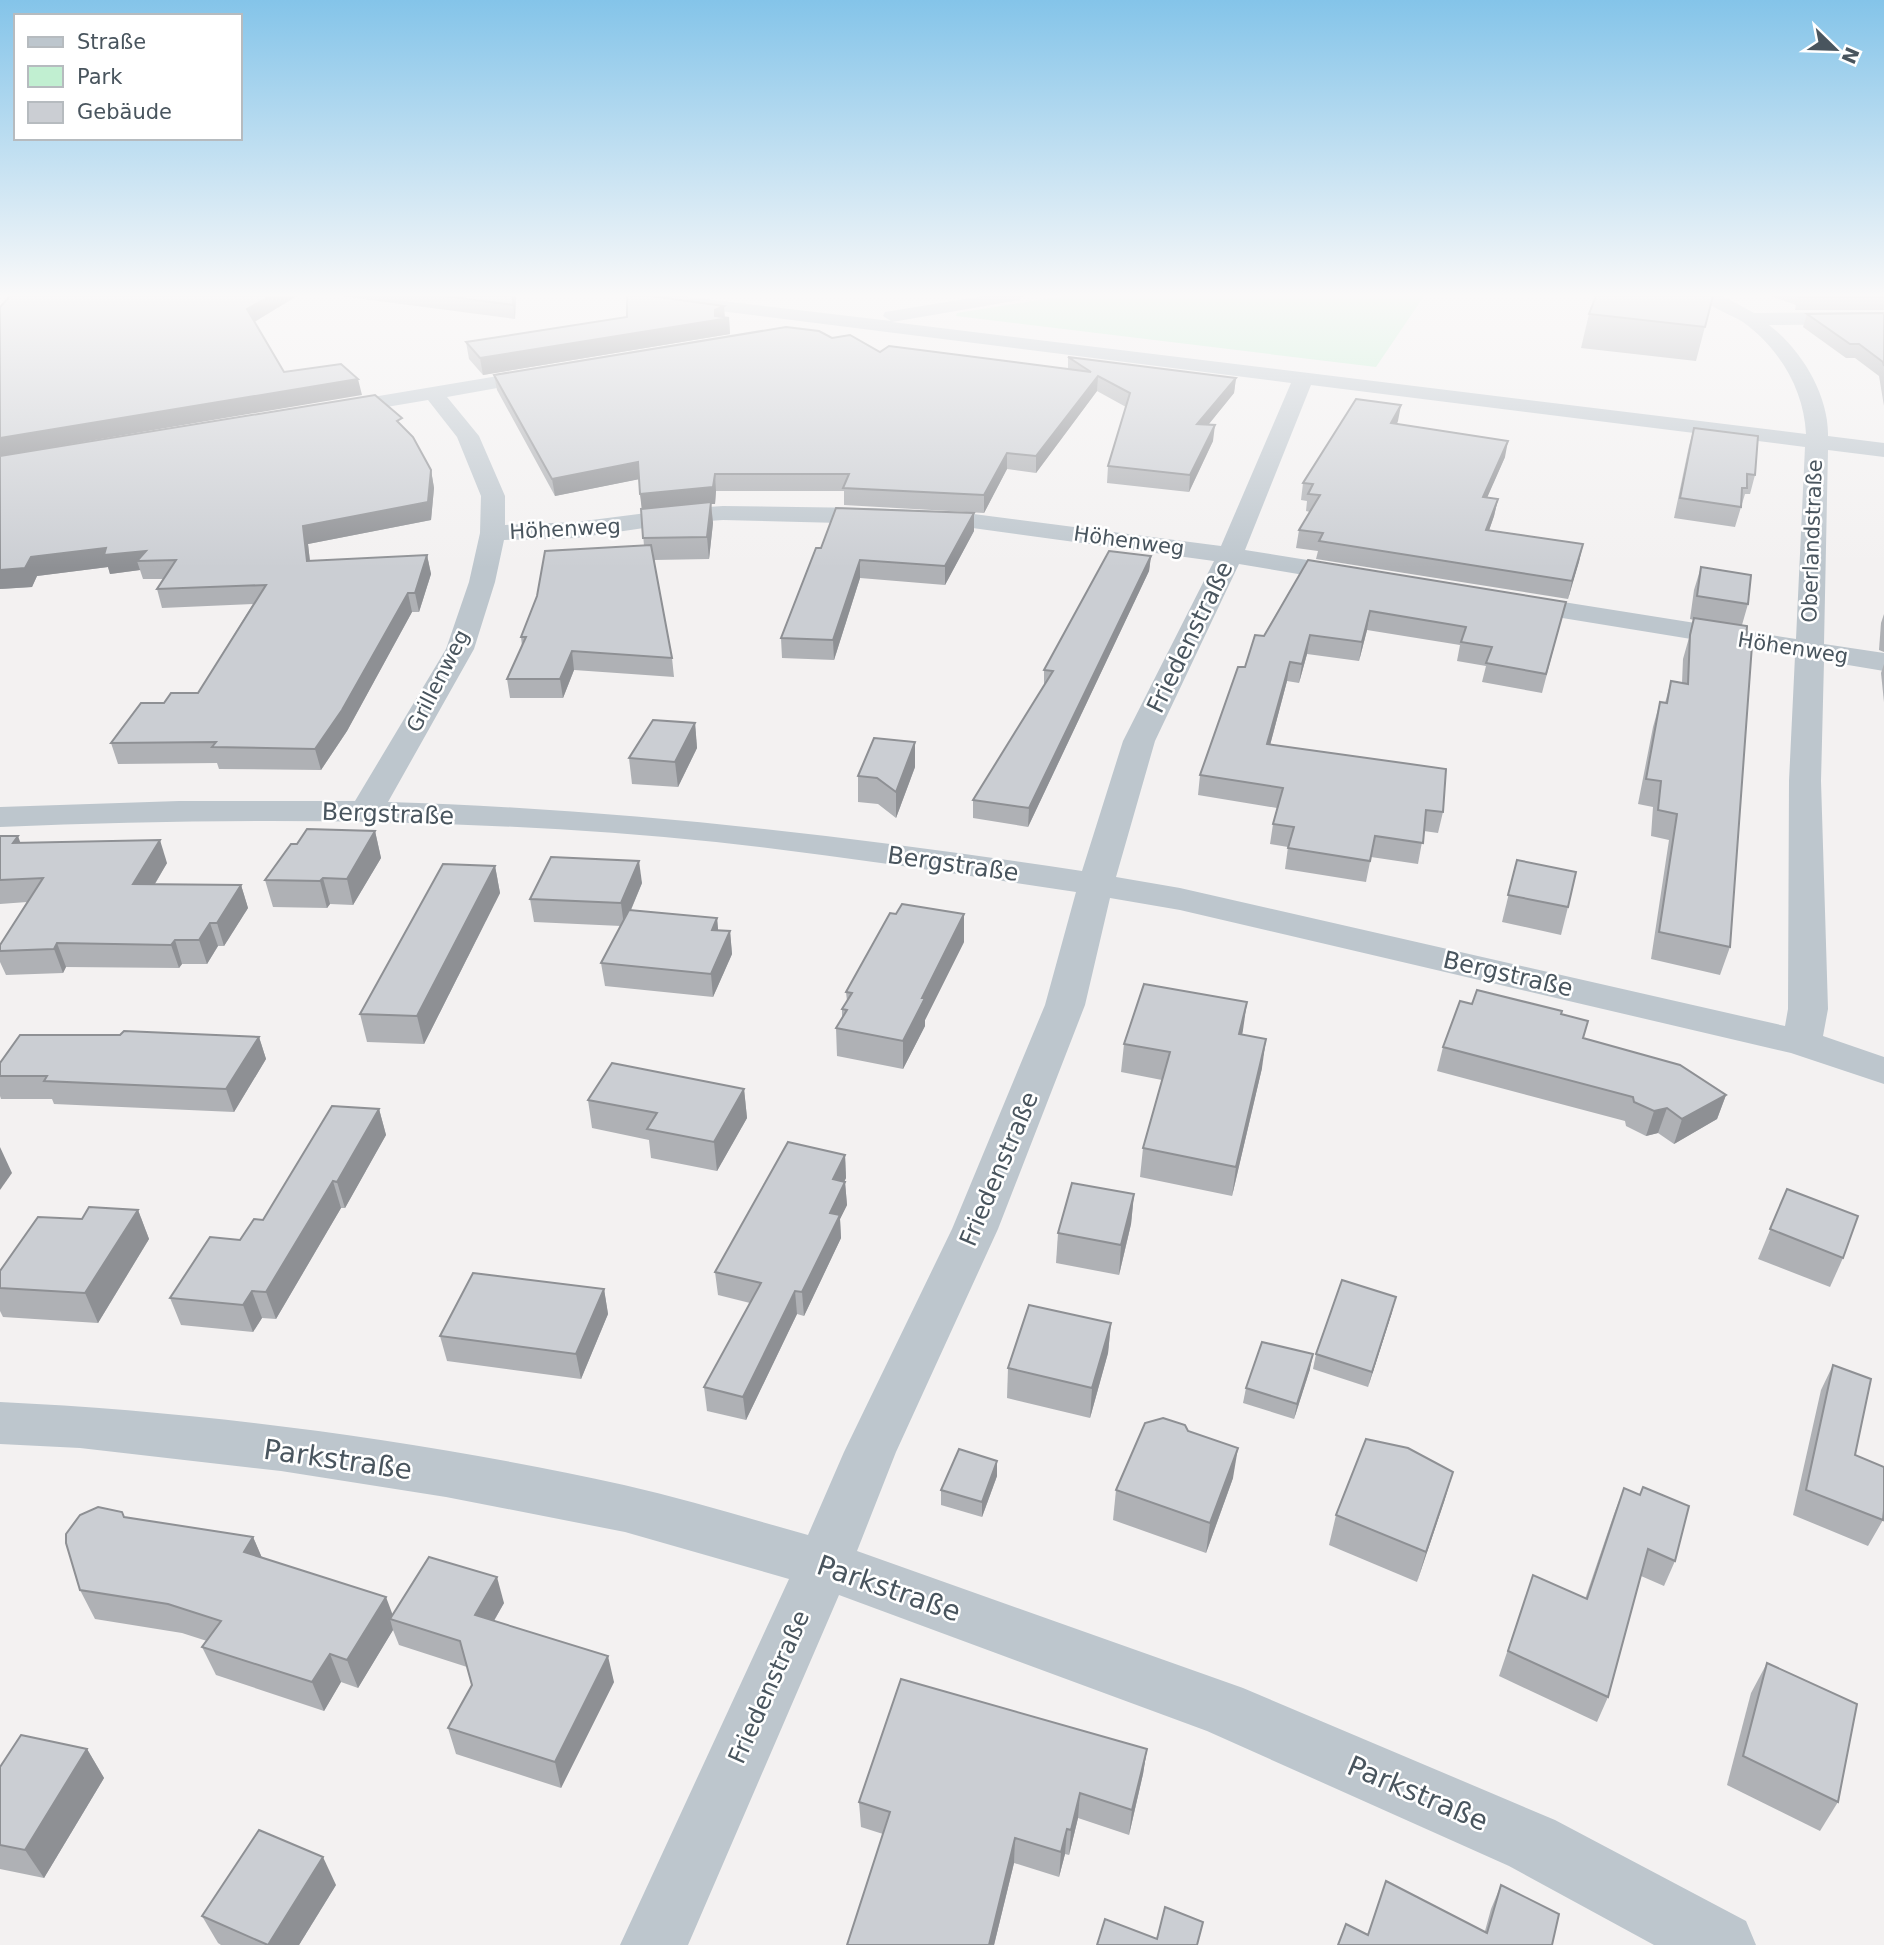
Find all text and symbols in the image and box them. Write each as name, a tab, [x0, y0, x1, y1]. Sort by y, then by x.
legend	[14, 14, 242, 140]
north arrow	[1800, 14, 1870, 84]
text: Straße	[77, 30, 146, 54]
text: N	[1837, 44, 1864, 67]
text: Park	[77, 65, 123, 89]
text: Gebäude	[77, 100, 172, 124]
street label: Oberlandstraße	[1797, 459, 1827, 623]
street label: Höhenweg	[509, 514, 621, 544]
street label: Höhenweg	[1072, 521, 1186, 561]
street label: Friedenstraße	[1141, 557, 1239, 717]
street label: Grillenweg	[402, 626, 474, 736]
street label: Höhenweg	[1736, 627, 1850, 669]
street label: Bergstraße	[321, 798, 455, 830]
street label: Bergstraße	[886, 841, 1020, 887]
street label: Bergstraße	[1440, 945, 1576, 1003]
street label: Friedenstraße	[954, 1088, 1044, 1250]
street label: Parkstraße	[262, 1433, 414, 1486]
street label: Parkstraße	[813, 1549, 965, 1628]
street label: Friedenstraße	[723, 1606, 815, 1768]
street label: Parkstraße	[1342, 1749, 1493, 1838]

